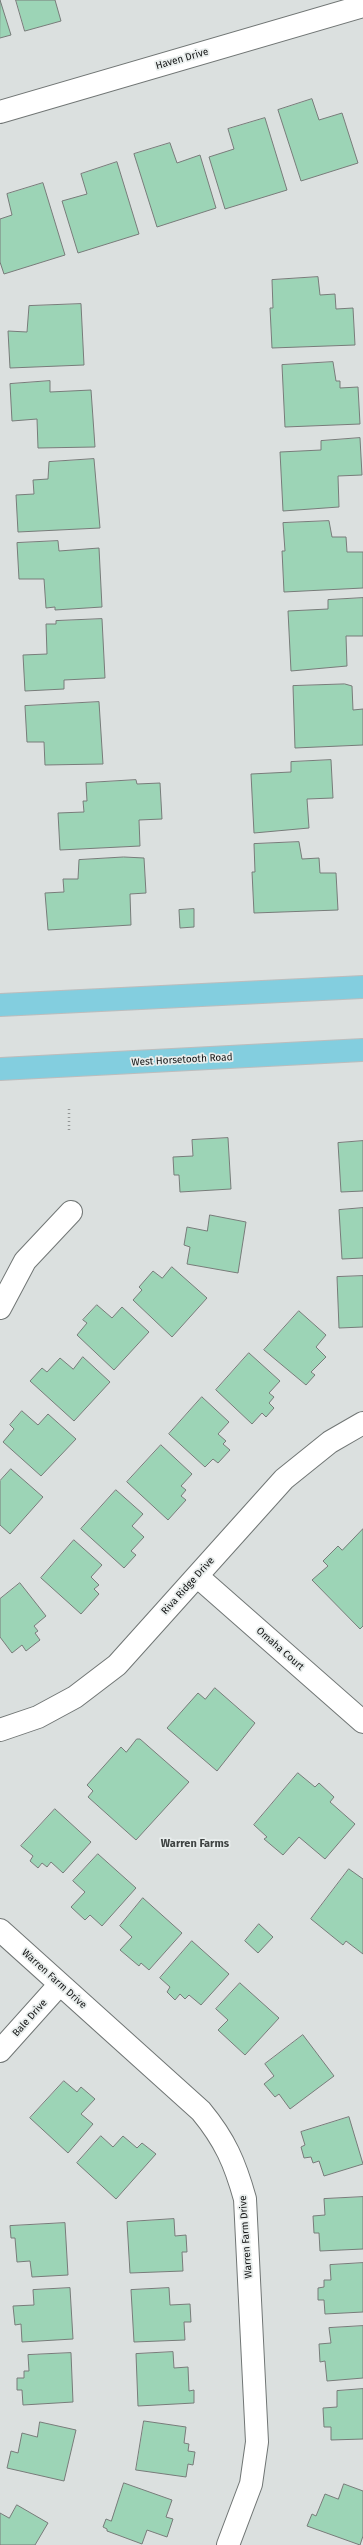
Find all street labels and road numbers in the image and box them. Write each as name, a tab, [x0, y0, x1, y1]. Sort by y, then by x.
street label: Haven Drive	[154, 46, 210, 72]
street label: West Horsetooth Road	[131, 1051, 233, 1069]
street label: Riva Ridge Drive	[159, 1555, 217, 1617]
street label: Omaha Court	[254, 1625, 306, 1673]
street label: Warren Farm Drive	[19, 1947, 89, 2011]
street label: Bale Drive	[10, 1997, 50, 2039]
street label: Warren Farm Drive	[237, 2195, 255, 2279]

